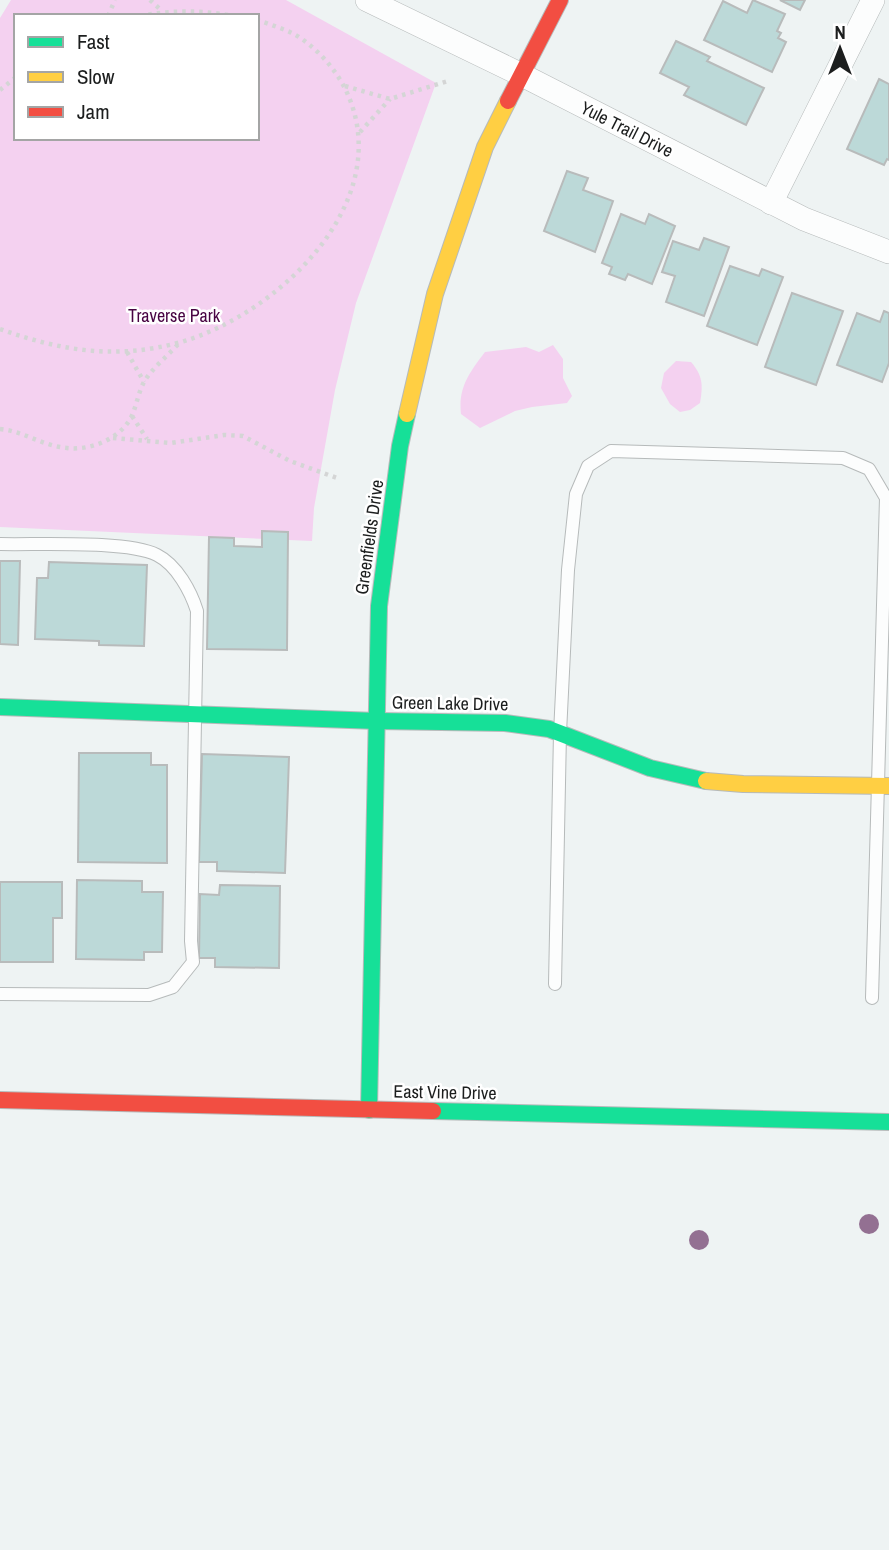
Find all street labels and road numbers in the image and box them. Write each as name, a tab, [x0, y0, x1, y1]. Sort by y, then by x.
street label: Yule Trail Drive	[576, 95, 678, 163]
street label: Greenfields Drive	[349, 478, 389, 596]
street label: Green Lake Drive	[392, 689, 508, 717]
street label: East Vine Drive	[393, 1079, 497, 1105]

